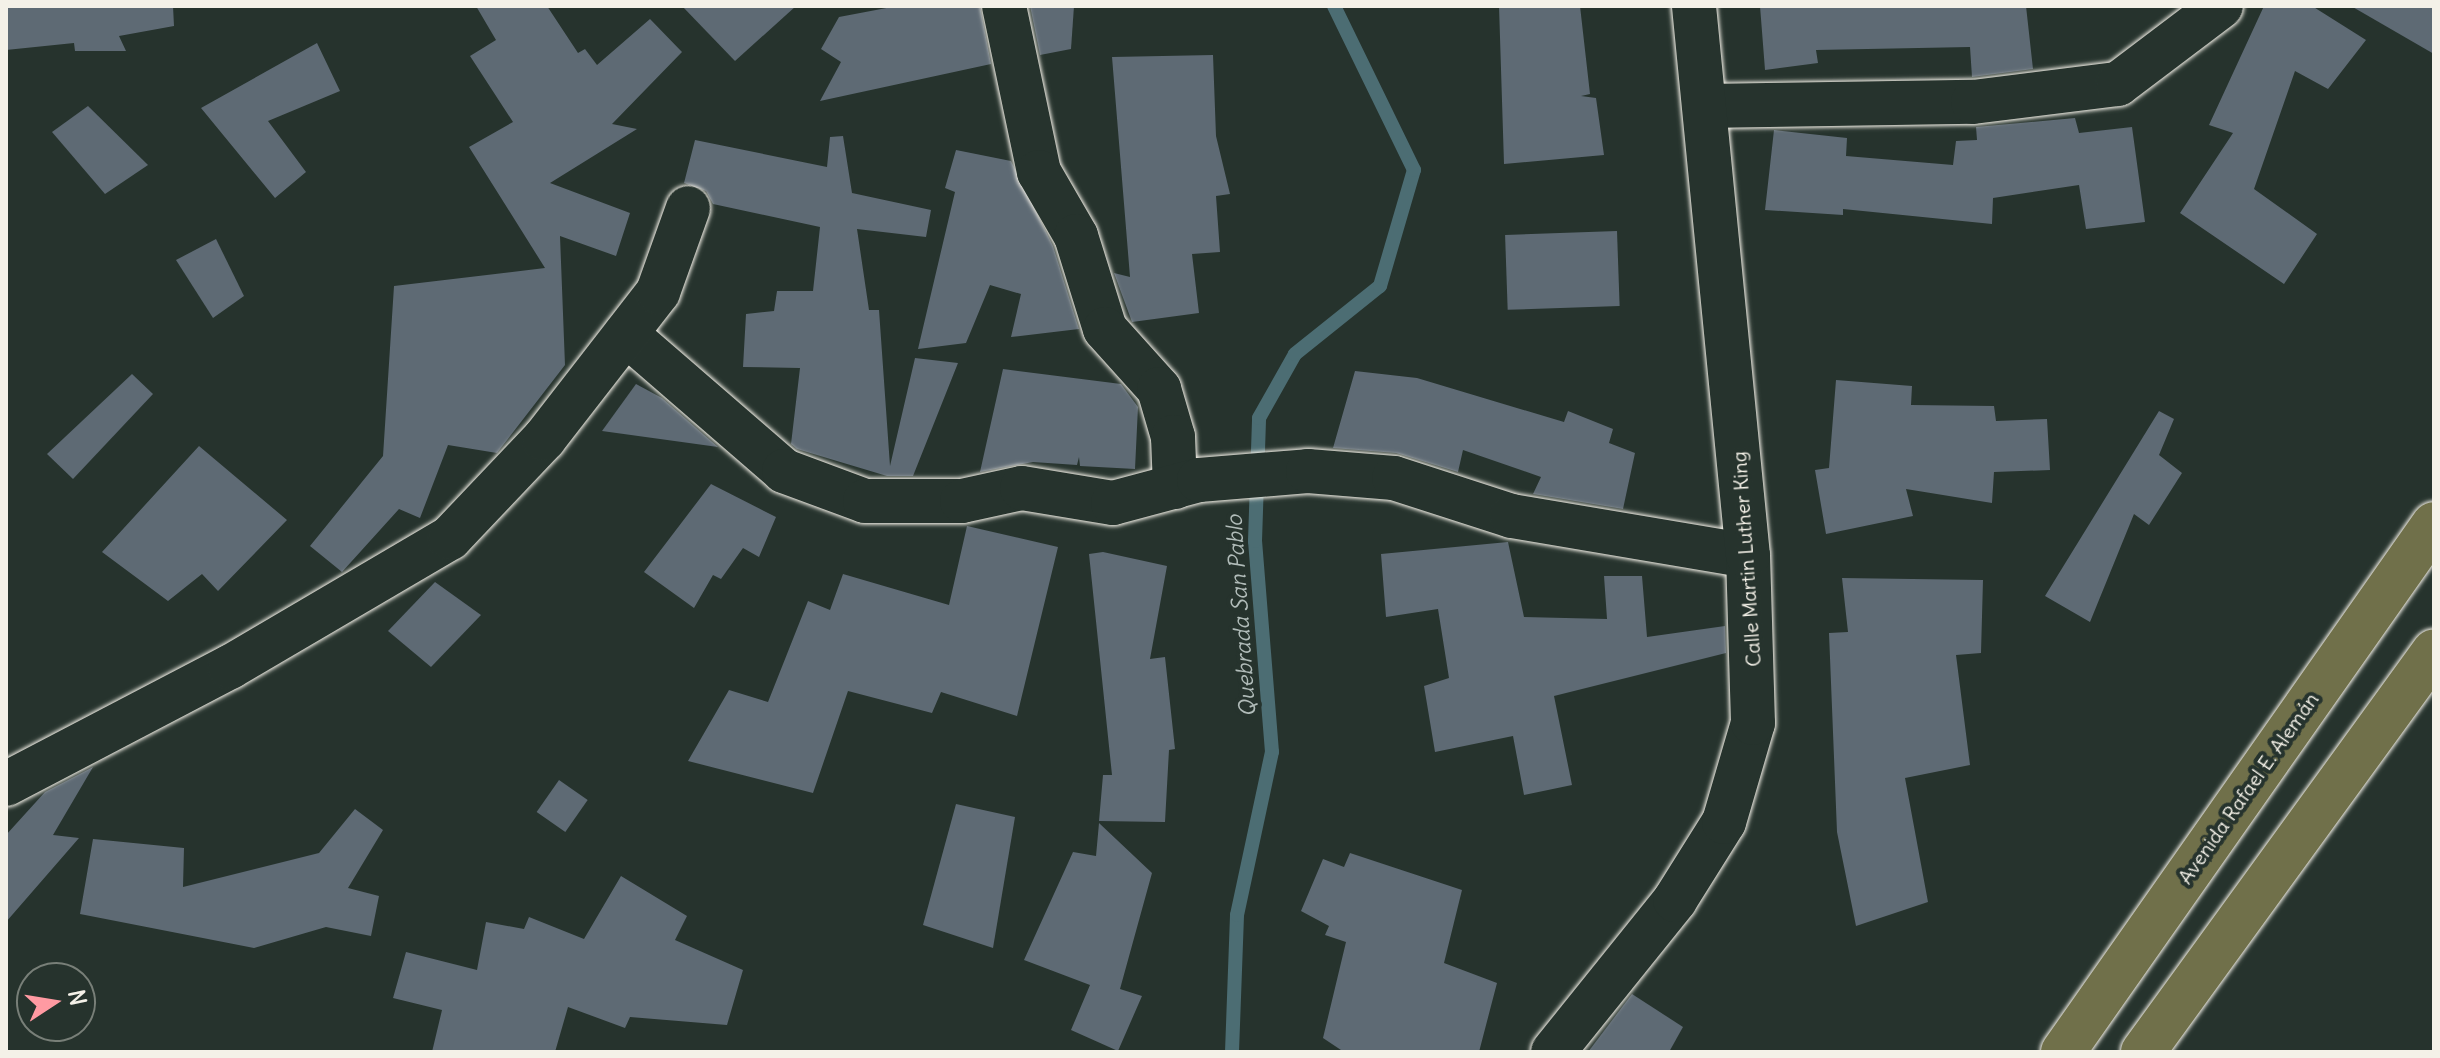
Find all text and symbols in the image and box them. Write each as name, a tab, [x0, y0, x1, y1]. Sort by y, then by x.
street label: Calle Martin Luther King	[1726, 450, 1766, 668]
water label: Quebrada San Pablo	[1221, 514, 1261, 718]
street label: Avenida Rafael E. Alemán	[2173, 688, 2323, 888]
north arrow	[16, 962, 96, 1042]
text: N	[62, 987, 93, 1008]

